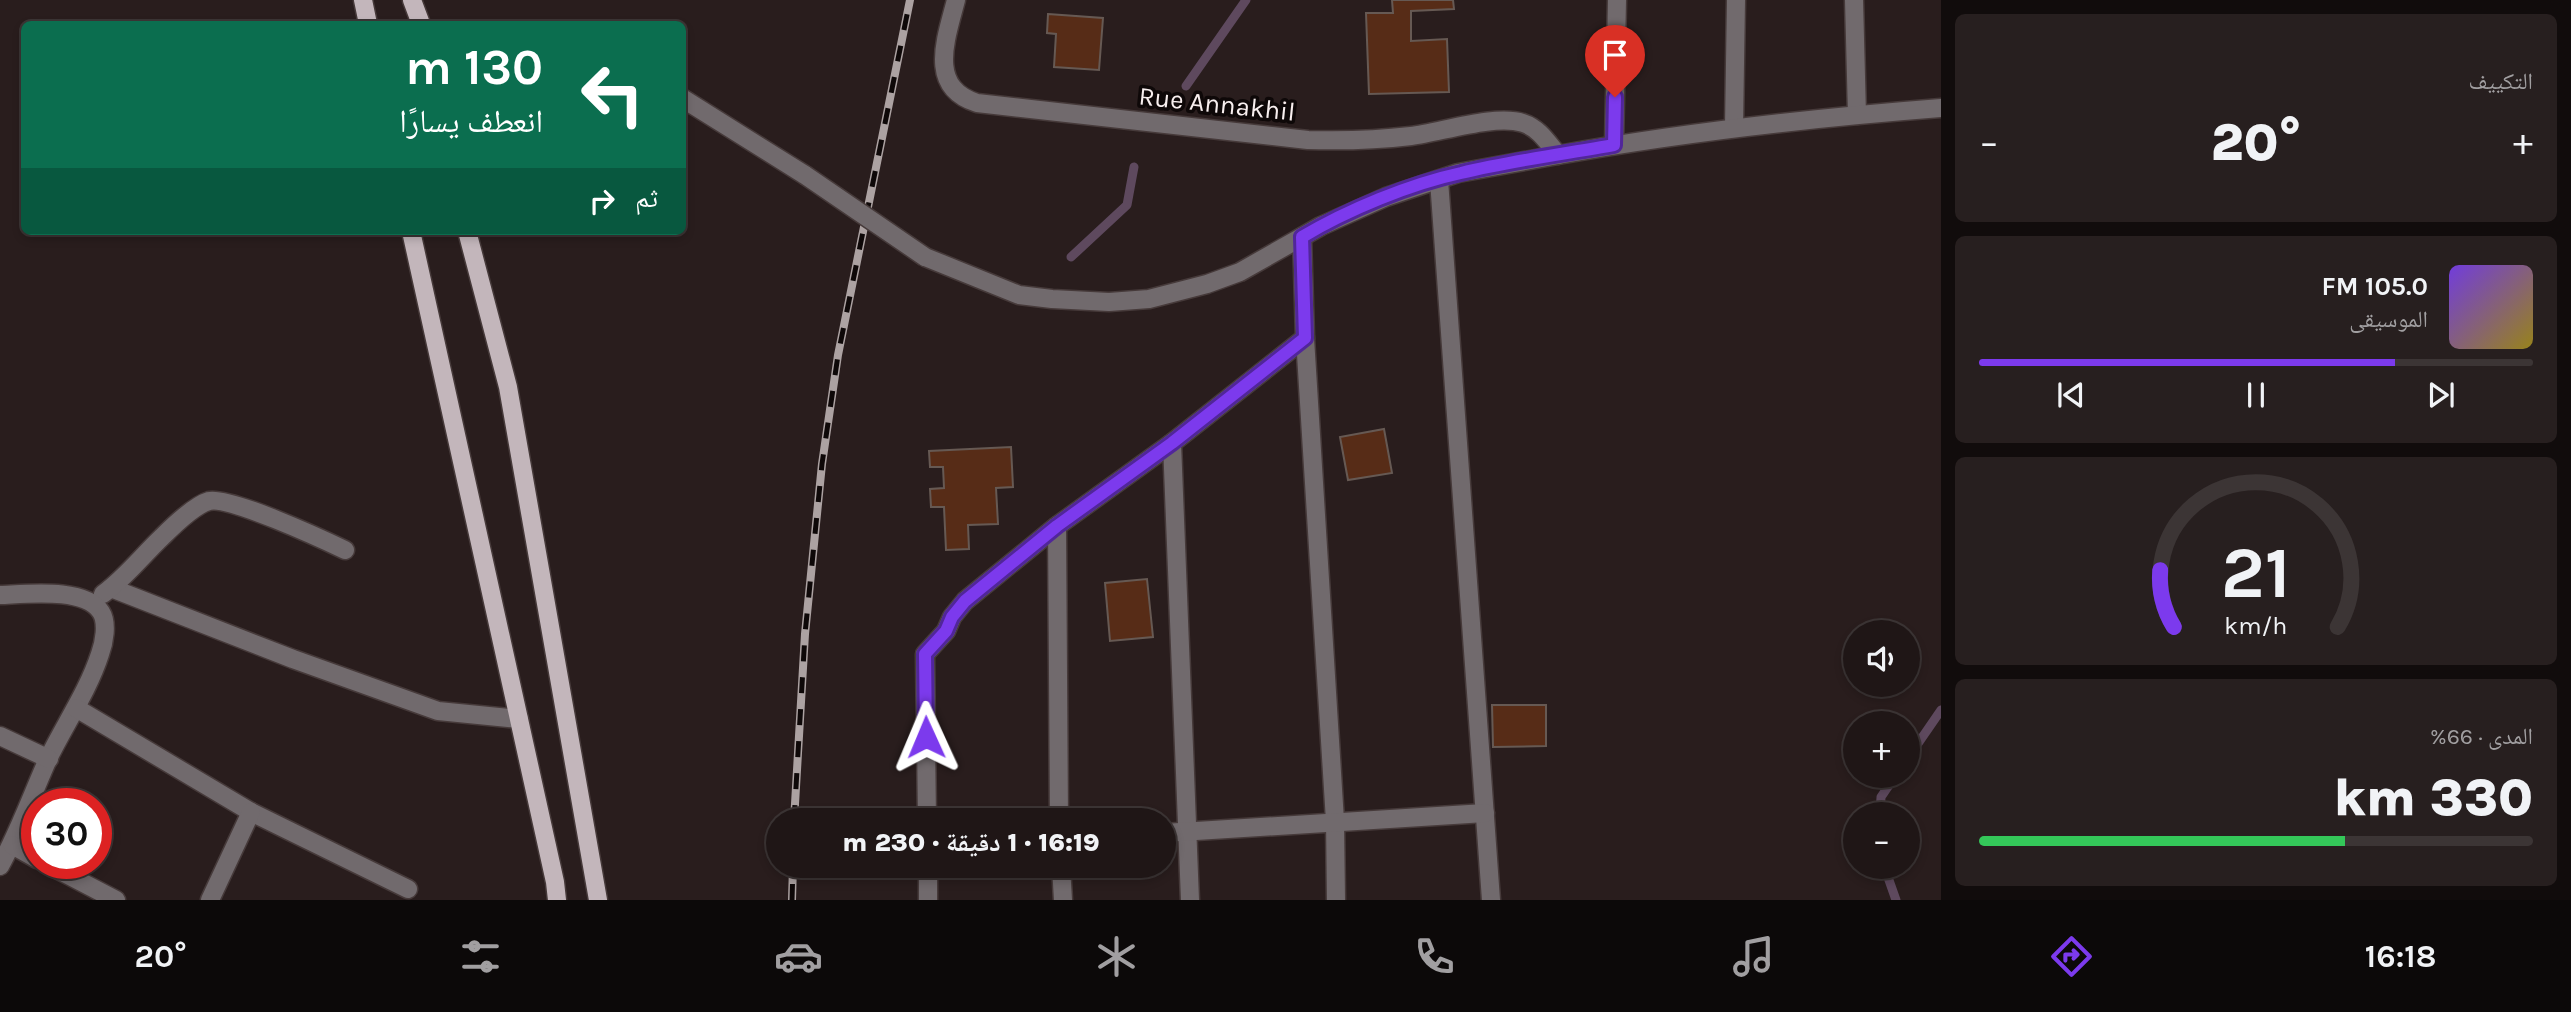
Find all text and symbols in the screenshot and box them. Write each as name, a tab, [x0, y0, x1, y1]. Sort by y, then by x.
pin	[1585, 25, 1645, 97]
icon: arrive	[1596, 36, 1634, 74]
text: 130 m	[405, 39, 543, 96]
icon: left	[567, 49, 658, 140]
text: التكييف	[2468, 68, 2533, 95]
street label: Rue Annakhil	[1137, 80, 1297, 128]
text: انعطف يسارًا	[399, 103, 543, 140]
text: 20°	[2211, 112, 2301, 173]
text: −	[1979, 120, 1999, 165]
text: +	[2513, 120, 2533, 165]
icon: right	[583, 182, 621, 220]
text: ثم	[635, 183, 658, 214]
text: 105.0 FM	[2322, 271, 2428, 302]
text: الموسيقى	[2349, 306, 2428, 333]
icon: previous	[2052, 376, 2090, 414]
icon: pause	[2237, 376, 2275, 414]
icon: next	[2422, 376, 2460, 414]
text: 21	[2221, 530, 2291, 615]
text: km/h	[2224, 611, 2288, 640]
map controls	[1843, 620, 1920, 879]
button: sound	[1843, 620, 1920, 697]
position arrow	[889, 700, 963, 774]
button: +	[1843, 711, 1920, 788]
text: المدى · 66%	[2430, 723, 2533, 750]
text: 330 km	[2333, 767, 2533, 828]
speed limit sign: 30	[21, 788, 112, 879]
button: −	[1843, 802, 1920, 879]
text: 16:19 · 1 دقيقة · 230 m	[842, 827, 1100, 858]
icon: filters	[456, 932, 505, 981]
icon: car	[774, 932, 823, 981]
icon: climate	[1092, 932, 1141, 981]
icon: phone	[1410, 932, 1459, 981]
icon: music	[1729, 932, 1778, 981]
icon: directions	[2047, 932, 2096, 981]
text: 20°	[135, 938, 187, 975]
text: 16:18	[2365, 938, 2436, 975]

